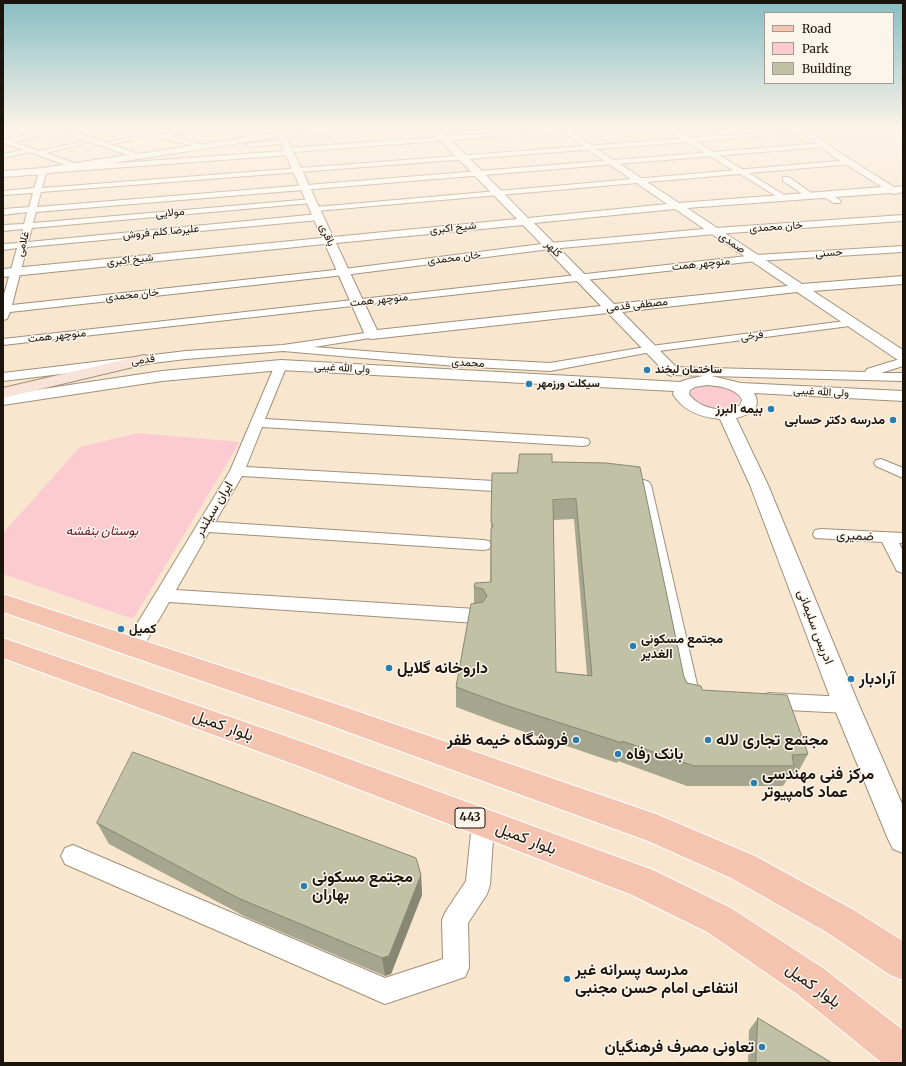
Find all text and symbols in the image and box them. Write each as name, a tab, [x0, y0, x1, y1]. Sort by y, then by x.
legend	[764, 12, 894, 84]
text: Road	[802, 21, 831, 36]
text: Park	[802, 41, 829, 56]
text: Building	[802, 61, 851, 76]
street label: مولایی	[155, 205, 185, 221]
street label: شیخ اکبری	[429, 219, 477, 237]
street label: خان محمدی	[749, 219, 803, 235]
street label: علیرضا کلم فروش	[122, 222, 200, 242]
street label: باقری	[316, 222, 338, 248]
street label: صمدی	[716, 229, 748, 257]
street label: غلامی	[13, 230, 33, 258]
street label: کلهر	[542, 238, 564, 260]
street label: حسنی	[815, 245, 843, 261]
street label: خان محمدی	[427, 248, 481, 268]
street label: شیخ اکبری	[106, 251, 154, 269]
street label: منوچهر همت	[671, 254, 731, 274]
street label: خان محمدی	[105, 286, 159, 304]
street label: منوچهر همت	[349, 290, 409, 310]
street label: مصطفی قدمی	[605, 295, 669, 315]
street label: منوچهر همت	[27, 326, 87, 346]
street label: فرخی	[740, 328, 764, 344]
street label: قدمی	[130, 352, 156, 368]
street label: محمدی	[451, 356, 485, 370]
street label: ولی الله غیبی	[314, 360, 370, 376]
place label: ساختمان لبخند	[655, 363, 722, 377]
marker: ساختمان لبخند	[642, 365, 652, 375]
place label: سیکلت ورزمهر	[537, 377, 600, 391]
marker: سیکلت ورزمهر	[524, 379, 534, 389]
street label: ولی الله غیبی	[793, 384, 849, 400]
place label: بیمه البرز	[715, 401, 763, 417]
marker: بیمه البرز	[766, 404, 776, 414]
place label: مدرسه دکتر حسابی	[785, 412, 885, 428]
marker: مدرسه دکتر حسابی	[888, 415, 898, 425]
street label: ایران سیلندر	[192, 479, 236, 539]
park label: بوستان بنفشه	[66, 523, 138, 539]
street label: ضمیری	[836, 527, 874, 545]
street label: ادریس سلیمانی	[794, 587, 836, 667]
place label: کمیل	[129, 621, 156, 637]
marker: کمیل	[116, 624, 126, 634]
place label: مجتمع مسکونی الغدیر	[641, 631, 723, 662]
marker: مجتمع مسکونی الغدیر	[628, 641, 638, 651]
place label: داروخانه گلایل	[397, 658, 488, 678]
marker: داروخانه گلایل	[384, 663, 394, 673]
place label: آرادبار	[859, 669, 895, 689]
marker: آرادبار	[846, 674, 856, 684]
street label: بلوار کمیل	[190, 706, 256, 746]
place label: فروشگاه خیمه ظفر	[447, 730, 568, 750]
place label: مجتمع تجاری لاله	[716, 730, 828, 750]
marker: فروشگاه خیمه ظفر	[571, 735, 581, 745]
marker: مجتمع تجاری لاله	[703, 735, 713, 745]
place label: بانک رفاه	[626, 744, 683, 764]
marker: بانک رفاه	[613, 749, 623, 759]
place label: مرکز فنی مهندسی عماد کامپیوتر	[762, 764, 874, 802]
marker: مرکز فنی مهندسی عماد کامپیوتر	[749, 778, 759, 788]
road number: 443	[455, 808, 485, 828]
street label: بلوار کمیل	[493, 819, 559, 859]
place label: مجتمع مسکونی بهاران	[312, 867, 413, 905]
marker: مجتمع مسکونی بهاران	[299, 881, 309, 891]
place label: مدرسه پسرانه غیر انتفاعی امام حسن مجنبی	[575, 960, 738, 998]
street label: بلوار کمیل	[782, 960, 844, 1012]
marker: مدرسه پسرانه غیر انتفاعی امام حسن مجنبی	[562, 974, 572, 984]
place label: تعاونی مصرف فرهنگیان	[604, 1037, 754, 1057]
marker: تعاونی مصرف فرهنگیان	[757, 1042, 767, 1052]

